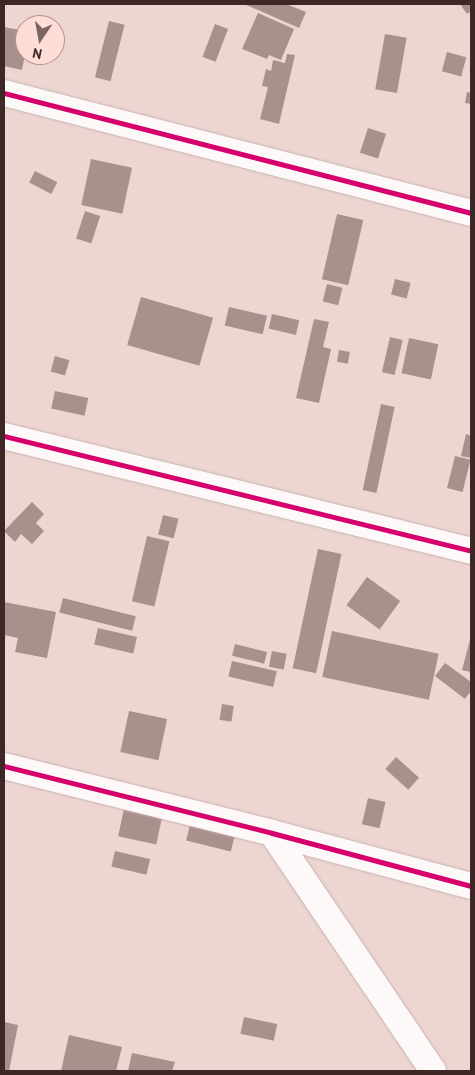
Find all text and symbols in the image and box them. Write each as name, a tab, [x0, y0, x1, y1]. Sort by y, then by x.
north arrow	[15, 15, 65, 65]
text: N	[31, 44, 43, 63]

